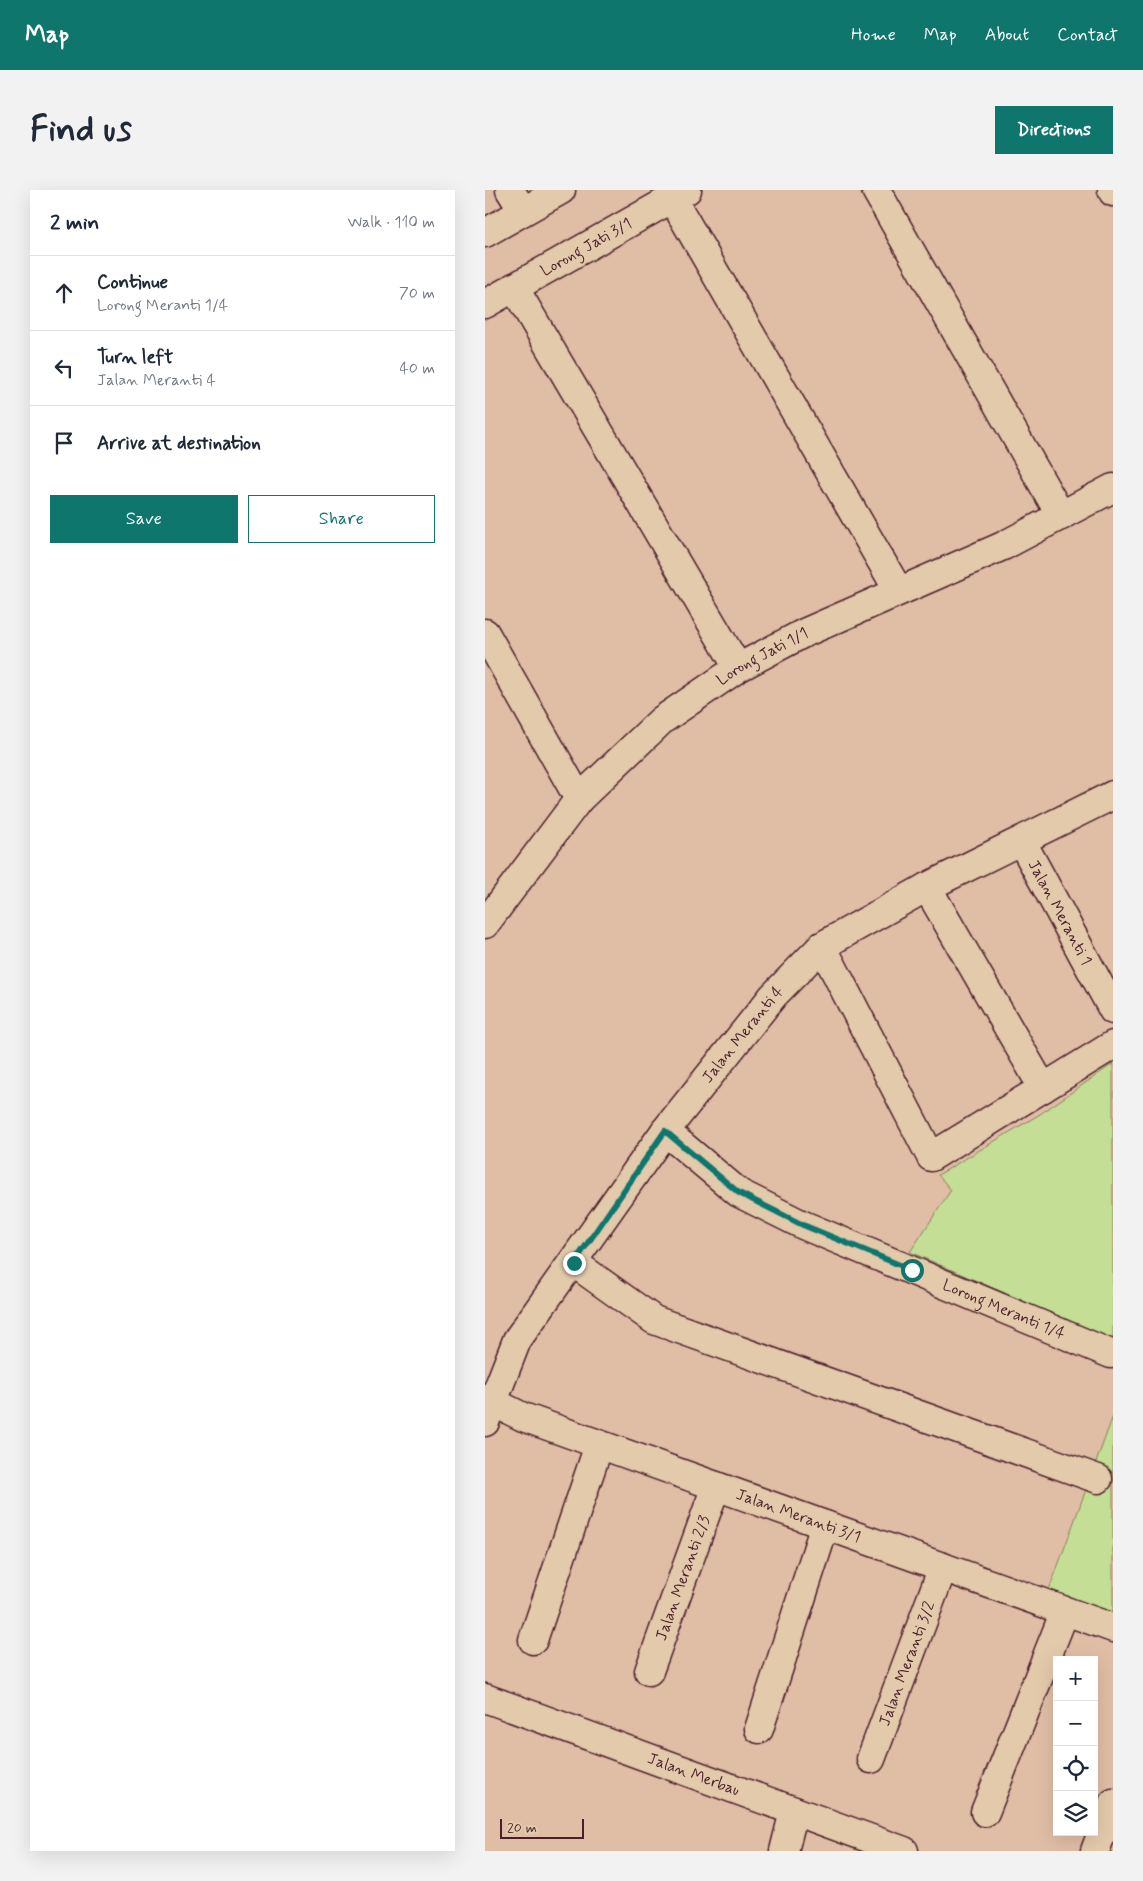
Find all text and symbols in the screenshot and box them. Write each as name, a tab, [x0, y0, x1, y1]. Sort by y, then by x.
text: Map	[25, 20, 69, 51]
text: Home	[851, 23, 896, 47]
text: Map	[924, 23, 957, 47]
text: About	[985, 23, 1029, 47]
text: Contact	[1057, 23, 1118, 47]
button: Directions	[995, 106, 1113, 154]
text: Find us	[30, 107, 132, 153]
text: 2 min	[50, 209, 99, 237]
text: Walk · 110 m	[347, 212, 435, 233]
street label: Lorong Jati 3/1	[537, 213, 636, 281]
text: Continue	[97, 270, 168, 295]
icon: ahead	[50, 279, 78, 307]
text: 70 m	[399, 283, 435, 304]
text: Lorong Meranti 1/4	[97, 295, 228, 316]
text: Turn left	[97, 345, 173, 370]
icon: left	[50, 354, 78, 382]
text: 40 m	[399, 358, 435, 379]
text: Jalan Meranti 4	[97, 370, 216, 391]
icon: arrive	[50, 429, 78, 457]
text: Arrive at destination	[97, 431, 261, 456]
button: Save	[50, 495, 238, 543]
button: Share	[248, 495, 435, 543]
street label: Lorong Jati 1/1	[712, 622, 812, 690]
street label: Jalan Meranti 1	[1023, 856, 1097, 969]
street label: Jalan Meranti 4	[697, 981, 788, 1087]
route end	[563, 1252, 586, 1275]
route start	[901, 1259, 924, 1282]
street label: Lorong Meranti 1/4	[939, 1274, 1069, 1344]
street label: Jalan Meranti 3/1	[733, 1484, 864, 1547]
street label: Jalan Meranti 2/3	[650, 1512, 715, 1643]
street label: Jalan Meranti 3/2	[874, 1598, 940, 1729]
map controls	[1053, 1656, 1098, 1836]
button: +	[1053, 1656, 1098, 1701]
button: −	[1053, 1701, 1098, 1746]
button: locate	[1053, 1746, 1098, 1791]
street label: Jalan Merbau	[645, 1748, 743, 1801]
button: layers	[1053, 1791, 1098, 1836]
scale bar	[500, 1816, 584, 1839]
text: 20 m	[507, 1819, 537, 1837]

